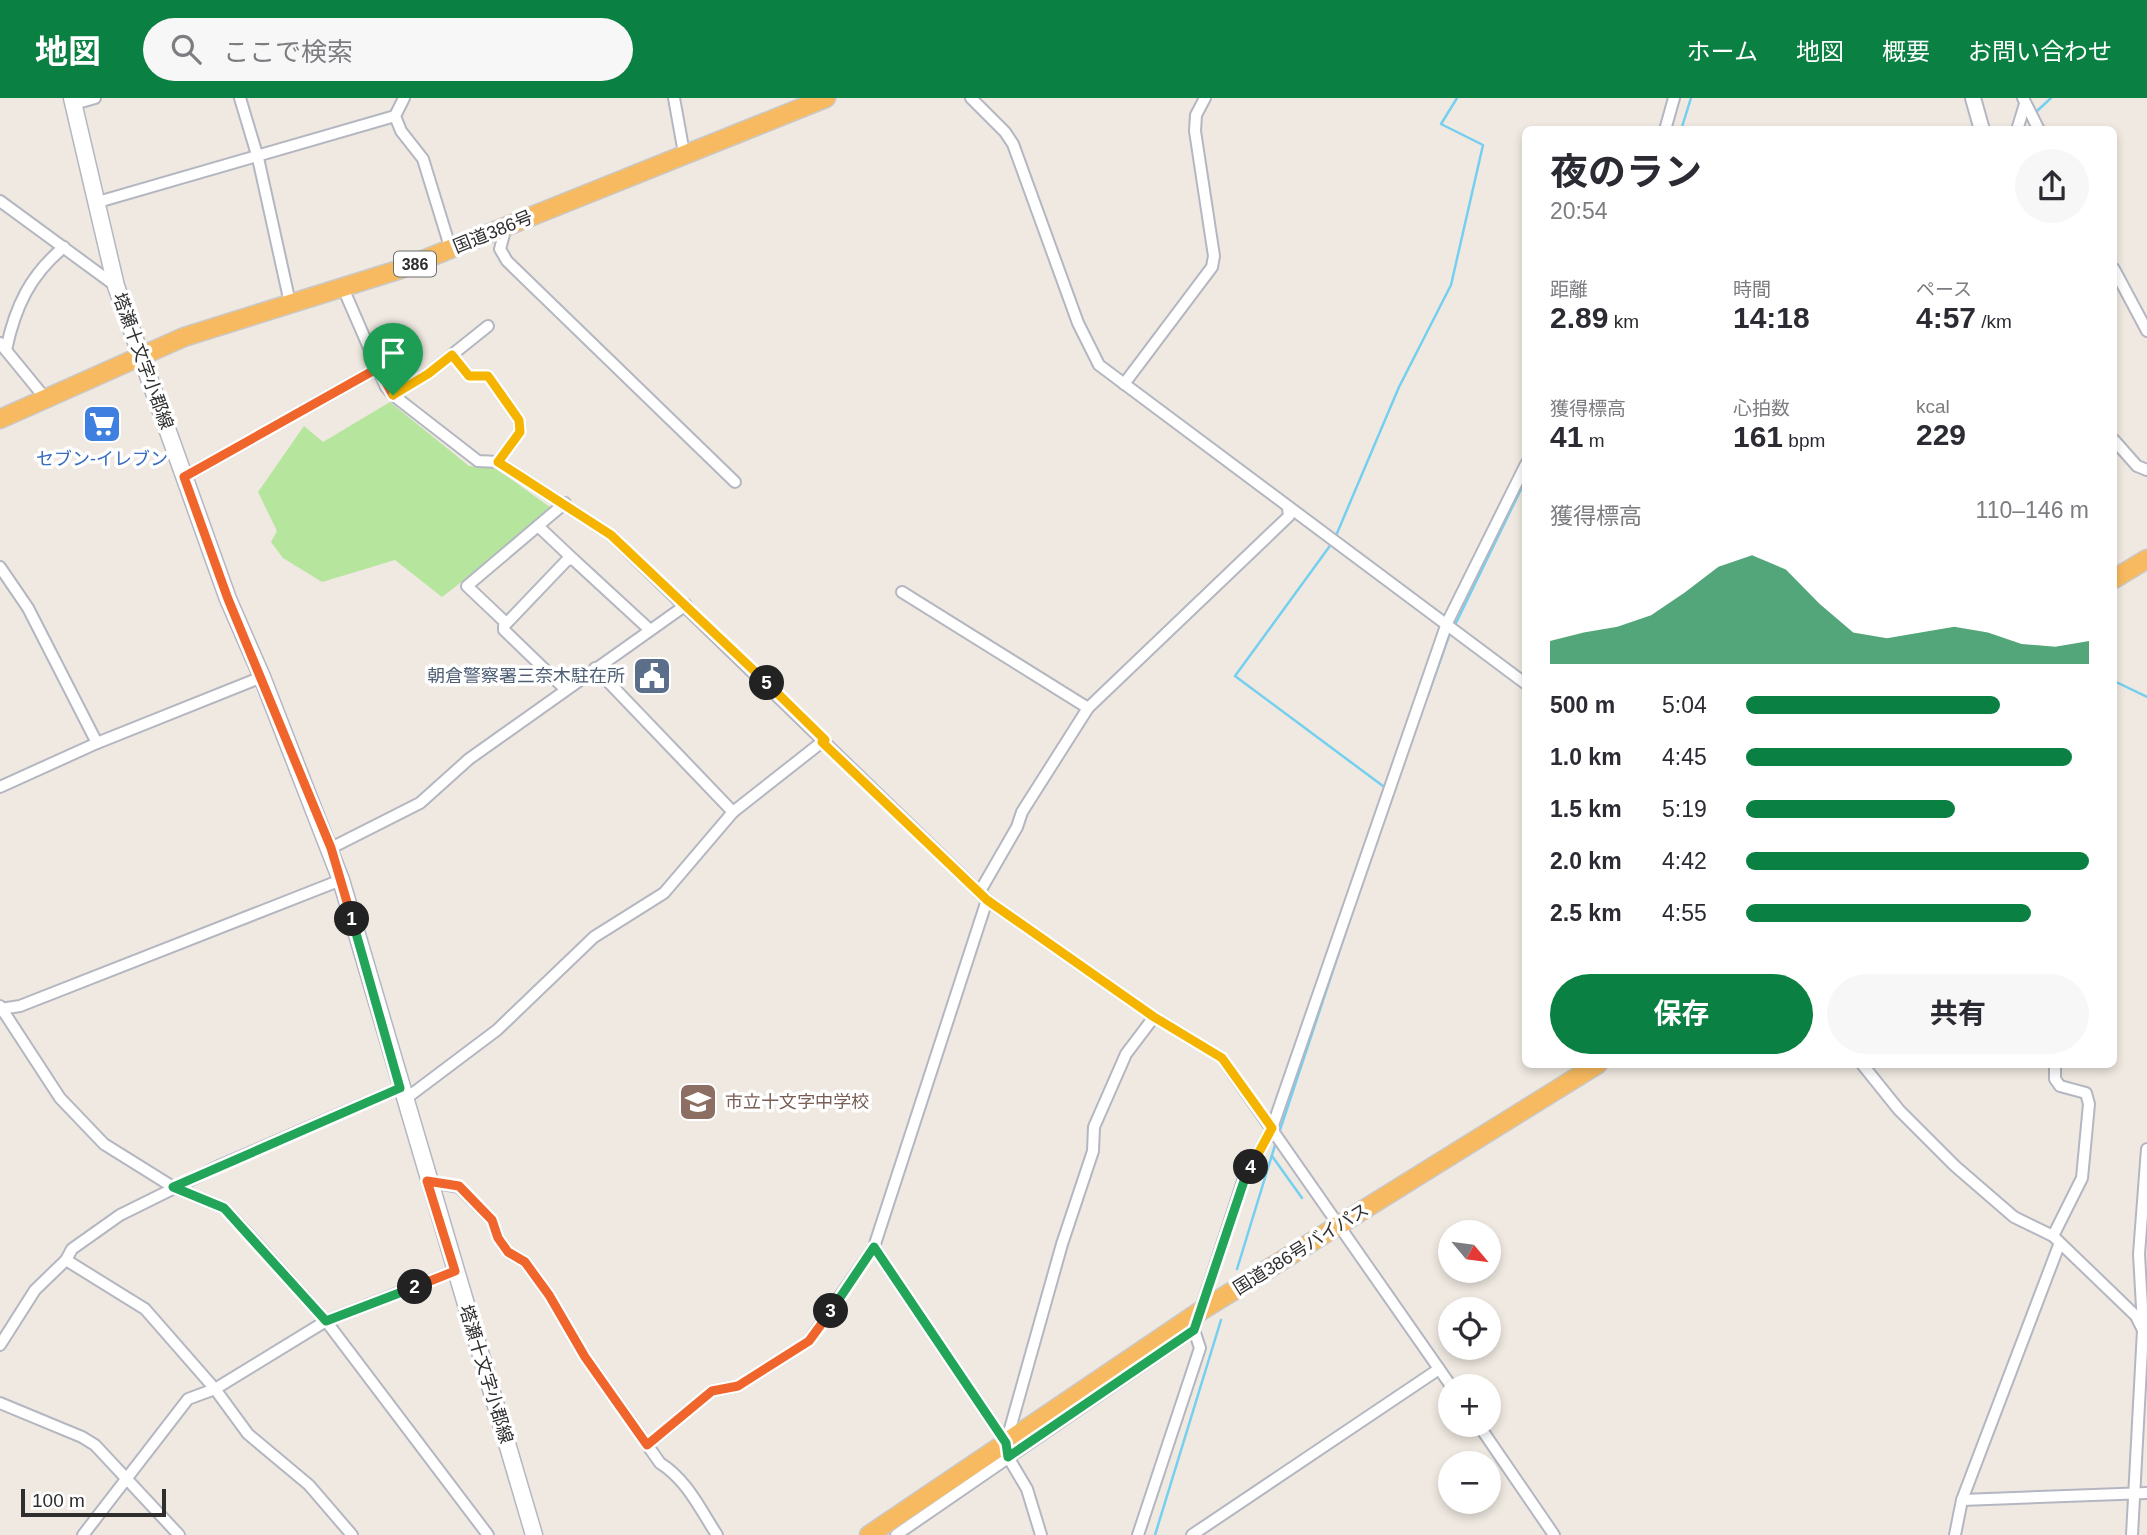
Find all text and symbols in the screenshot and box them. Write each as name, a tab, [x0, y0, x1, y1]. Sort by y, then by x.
search box	[143, 18, 633, 81]
icon: search	[167, 30, 205, 68]
text: 地図	[35, 33, 101, 70]
text: ここで検索	[223, 37, 353, 67]
text: ホーム	[1687, 38, 1758, 65]
text: 地図	[1796, 38, 1844, 65]
text: 概要	[1882, 38, 1930, 65]
text: お問い合わせ	[1968, 38, 2112, 65]
button: share	[2015, 149, 2089, 223]
text: 夜のラン	[1550, 151, 1702, 193]
text: 20:54	[1550, 198, 1608, 224]
street label: 国道386号	[450, 207, 536, 257]
road number: 386	[394, 252, 436, 276]
text: 距離	[1550, 279, 1588, 300]
text: 時間	[1733, 279, 1771, 300]
text: ペース	[1916, 279, 1972, 300]
street label: 塔瀬十文字小郡線	[109, 290, 177, 432]
text: 2.89	[1550, 301, 1608, 334]
text: 14:18	[1733, 301, 1810, 334]
text: 4:57	[1916, 301, 1976, 334]
text: km	[1608, 311, 1639, 332]
text: /km	[1976, 311, 2012, 332]
pin	[363, 323, 423, 395]
icon: arrive	[374, 334, 412, 372]
text: kcal	[1916, 396, 1950, 417]
text: 獲得標高	[1550, 398, 1626, 419]
text: 心拍数	[1733, 398, 1790, 419]
supermarket icon: セブン-イレブン	[81, 403, 123, 445]
text: 229	[1916, 418, 1966, 451]
text: 41	[1550, 420, 1583, 453]
text: 161	[1733, 420, 1783, 453]
text: m	[1583, 430, 1604, 451]
text: bpm	[1783, 430, 1825, 451]
place label: セブン-イレブン	[36, 449, 168, 469]
text: 110–146 m	[1976, 497, 2089, 523]
text: 獲得標高	[1550, 503, 1642, 529]
public building icon: 朝倉警察署三奈木駐在所	[631, 655, 673, 697]
place label: 朝倉警察署三奈木駐在所	[427, 666, 625, 686]
pin: 5	[750, 666, 784, 700]
text: 5	[761, 672, 772, 693]
text: 500 m	[1550, 692, 1615, 718]
text: 5:04	[1662, 692, 1707, 718]
text: 1.0 km	[1550, 744, 1622, 770]
text: 4:45	[1662, 744, 1707, 770]
text: 1.5 km	[1550, 796, 1622, 822]
text: 5:19	[1662, 796, 1707, 822]
text: 2.0 km	[1550, 848, 1622, 874]
text: 4:42	[1662, 848, 1707, 874]
text: 2.5 km	[1550, 900, 1622, 926]
text: 4:55	[1662, 900, 1707, 926]
pin: 1	[334, 902, 370, 936]
text: 1	[346, 908, 357, 929]
button: 保存	[1550, 974, 1813, 1054]
button: 共有	[1827, 974, 2089, 1054]
school or university icon: 市立十文字中学校	[677, 1081, 719, 1123]
place label: 市立十文字中学校	[725, 1092, 869, 1112]
pin: 4	[1234, 1150, 1268, 1184]
text: 4	[1245, 1156, 1256, 1177]
street label: 国道386号バイパス	[1230, 1199, 1372, 1299]
north arrow	[1438, 1220, 1502, 1283]
map controls	[1438, 1220, 1501, 1514]
pin: 2	[398, 1270, 432, 1304]
text: 2	[409, 1276, 420, 1297]
pin: 3	[814, 1294, 848, 1328]
button: locate	[1438, 1297, 1501, 1360]
text: 3	[825, 1300, 836, 1321]
street label: 塔瀬十文字小郡線	[455, 1302, 517, 1446]
button: +	[1438, 1374, 1501, 1437]
button: −	[1438, 1451, 1501, 1514]
scale bar	[21, 1486, 166, 1518]
text: 100 m	[32, 1490, 85, 1511]

